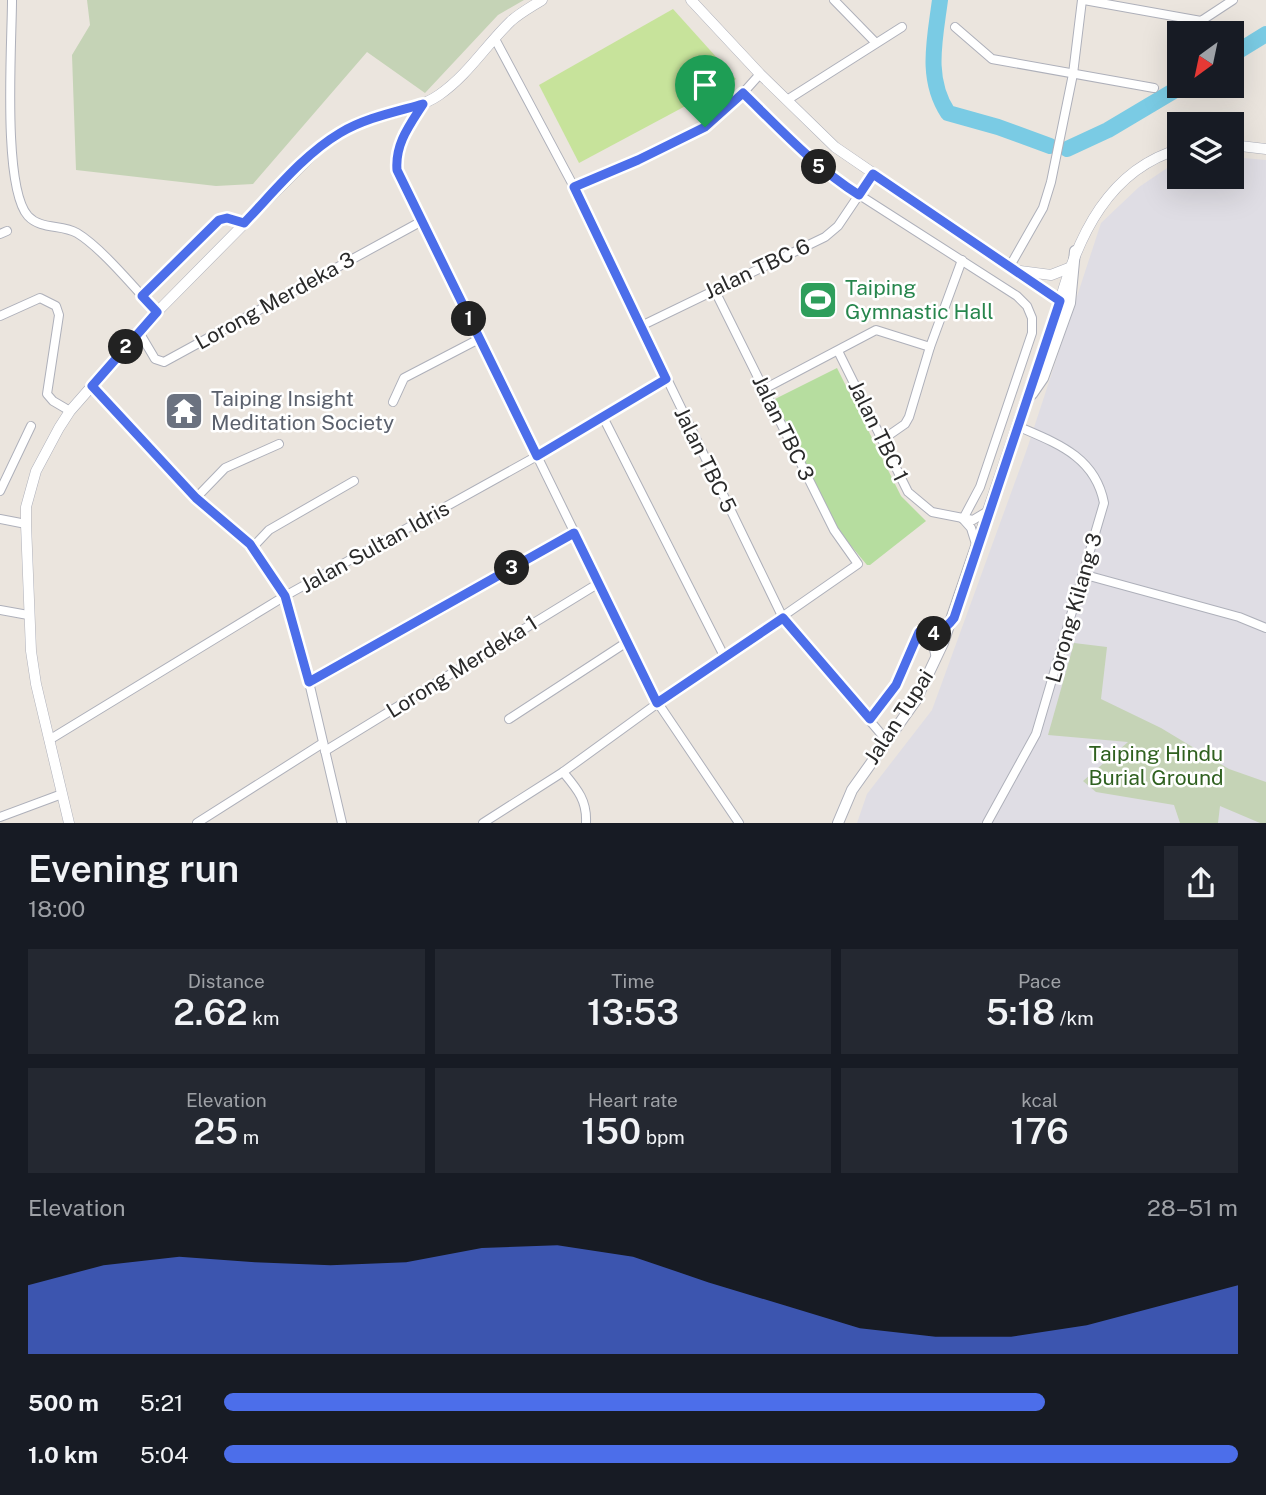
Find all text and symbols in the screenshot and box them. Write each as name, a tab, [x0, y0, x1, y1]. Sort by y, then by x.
north arrow	[1167, 21, 1244, 98]
map controls	[1167, 21, 1244, 189]
pin	[675, 55, 735, 127]
icon: arrive	[686, 66, 724, 104]
button: layers	[1167, 112, 1244, 189]
pin: 5	[802, 150, 836, 184]
text: 5	[812, 155, 825, 177]
street label: Jalan TBC 6	[700, 233, 814, 304]
street label: Lorong Merdeka 3	[191, 246, 359, 355]
place label: Taiping Gymnastic Hall	[845, 275, 994, 324]
sports icon: Taiping Gymnastic Hall	[797, 279, 839, 321]
pin: 1	[452, 302, 486, 336]
text: 1	[464, 307, 473, 329]
pin: 2	[108, 330, 144, 364]
text: 2	[119, 335, 132, 357]
street label: Jalan TBC 3	[747, 371, 820, 485]
street label: Jalan TBC 1	[843, 376, 914, 485]
place label: Taiping Insight Meditation Society	[211, 386, 394, 435]
temple icon: Taiping Insight Meditation Society	[163, 390, 205, 432]
street label: Jalan TBC 5	[669, 403, 742, 517]
street label: Jalan Sultan Idris	[296, 495, 454, 598]
street label: Lorong Kilang 3	[1040, 530, 1107, 686]
pin: 3	[494, 550, 530, 586]
text: 3	[505, 556, 518, 578]
street label: Lorong Merdeka 1	[382, 610, 542, 723]
pin: 4	[916, 616, 951, 652]
text: 4	[927, 622, 940, 644]
street label: Jalan Tupai	[859, 665, 938, 769]
park label: Taiping Hindu Burial Ground	[1088, 741, 1224, 790]
text: Evening run	[28, 846, 239, 891]
button: share	[1164, 846, 1238, 920]
text: 18:00	[28, 895, 85, 922]
text: Distance	[188, 970, 265, 992]
text: Time	[611, 970, 655, 992]
text: Pace	[1018, 970, 1061, 992]
text: 2.62	[173, 992, 248, 1033]
text: 13:53	[587, 992, 679, 1033]
text: 5:18	[986, 992, 1055, 1033]
text: km	[248, 1007, 279, 1029]
text: /km	[1055, 1007, 1094, 1029]
text: Elevation	[186, 1089, 267, 1111]
text: Heart rate	[588, 1089, 678, 1111]
text: kcal	[1021, 1089, 1058, 1111]
text: 25	[193, 1111, 238, 1152]
text: 150	[581, 1111, 641, 1152]
text: 176	[1011, 1111, 1069, 1152]
text: m	[238, 1126, 259, 1148]
text: bpm	[641, 1126, 685, 1148]
text: Elevation	[28, 1194, 126, 1221]
text: 28–51 m	[1147, 1194, 1238, 1221]
text: 500 m	[28, 1389, 99, 1416]
text: 5:21	[140, 1389, 183, 1416]
text: 1.0 km	[28, 1441, 98, 1468]
text: 5:04	[140, 1441, 188, 1468]

